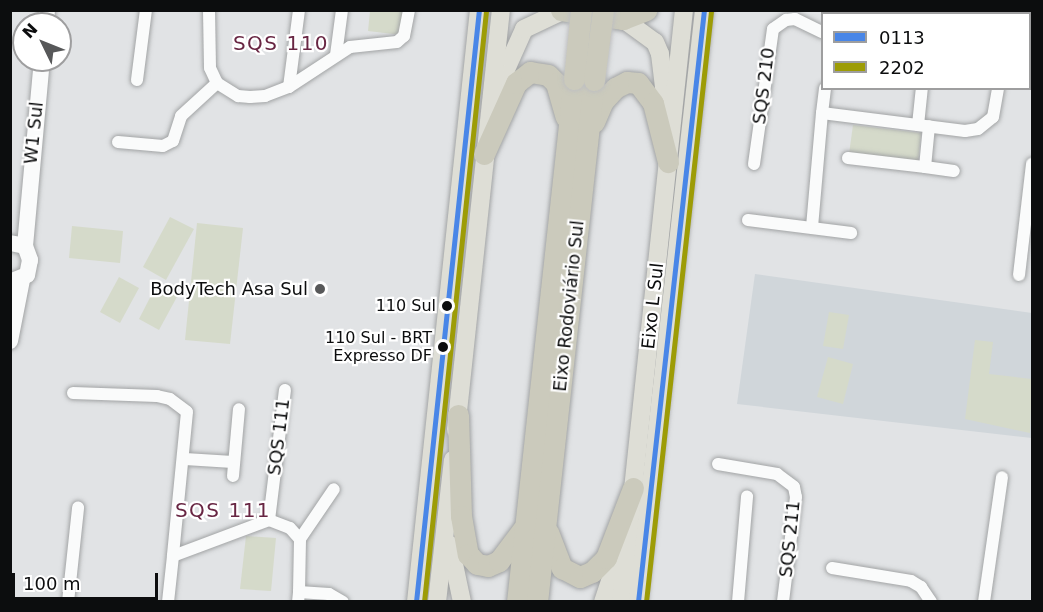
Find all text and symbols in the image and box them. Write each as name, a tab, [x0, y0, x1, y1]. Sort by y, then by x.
north arrow	[12, 12, 72, 72]
legend	[821, 12, 1031, 90]
text: N	[18, 19, 41, 42]
text: 0113	[879, 27, 925, 48]
district label: SQS 110	[233, 31, 329, 55]
street label: SQS 210	[749, 46, 779, 126]
text: 2202	[879, 57, 925, 78]
street label: W1 Sul	[20, 101, 48, 165]
street label: Eixo Rodoviário Sul	[549, 219, 589, 393]
street label: Eixo L Sul	[638, 262, 668, 350]
place label: BodyTech Asa Sul	[150, 278, 308, 300]
marker: BodyTech Asa Sul	[313, 282, 327, 296]
place label: 110 Sul	[376, 296, 436, 316]
marker: 110 Sul	[441, 300, 453, 312]
place label: 110 Sul - BRT Expresso DF	[325, 328, 432, 366]
marker: 110 Sul - BRT Expresso DF	[437, 341, 449, 353]
street label: SQS 111	[264, 397, 294, 477]
district label: SQS 111	[175, 498, 271, 522]
street label: SQS 211	[775, 500, 805, 578]
scale bar	[15, 561, 160, 599]
text: 100 m	[23, 573, 81, 594]

